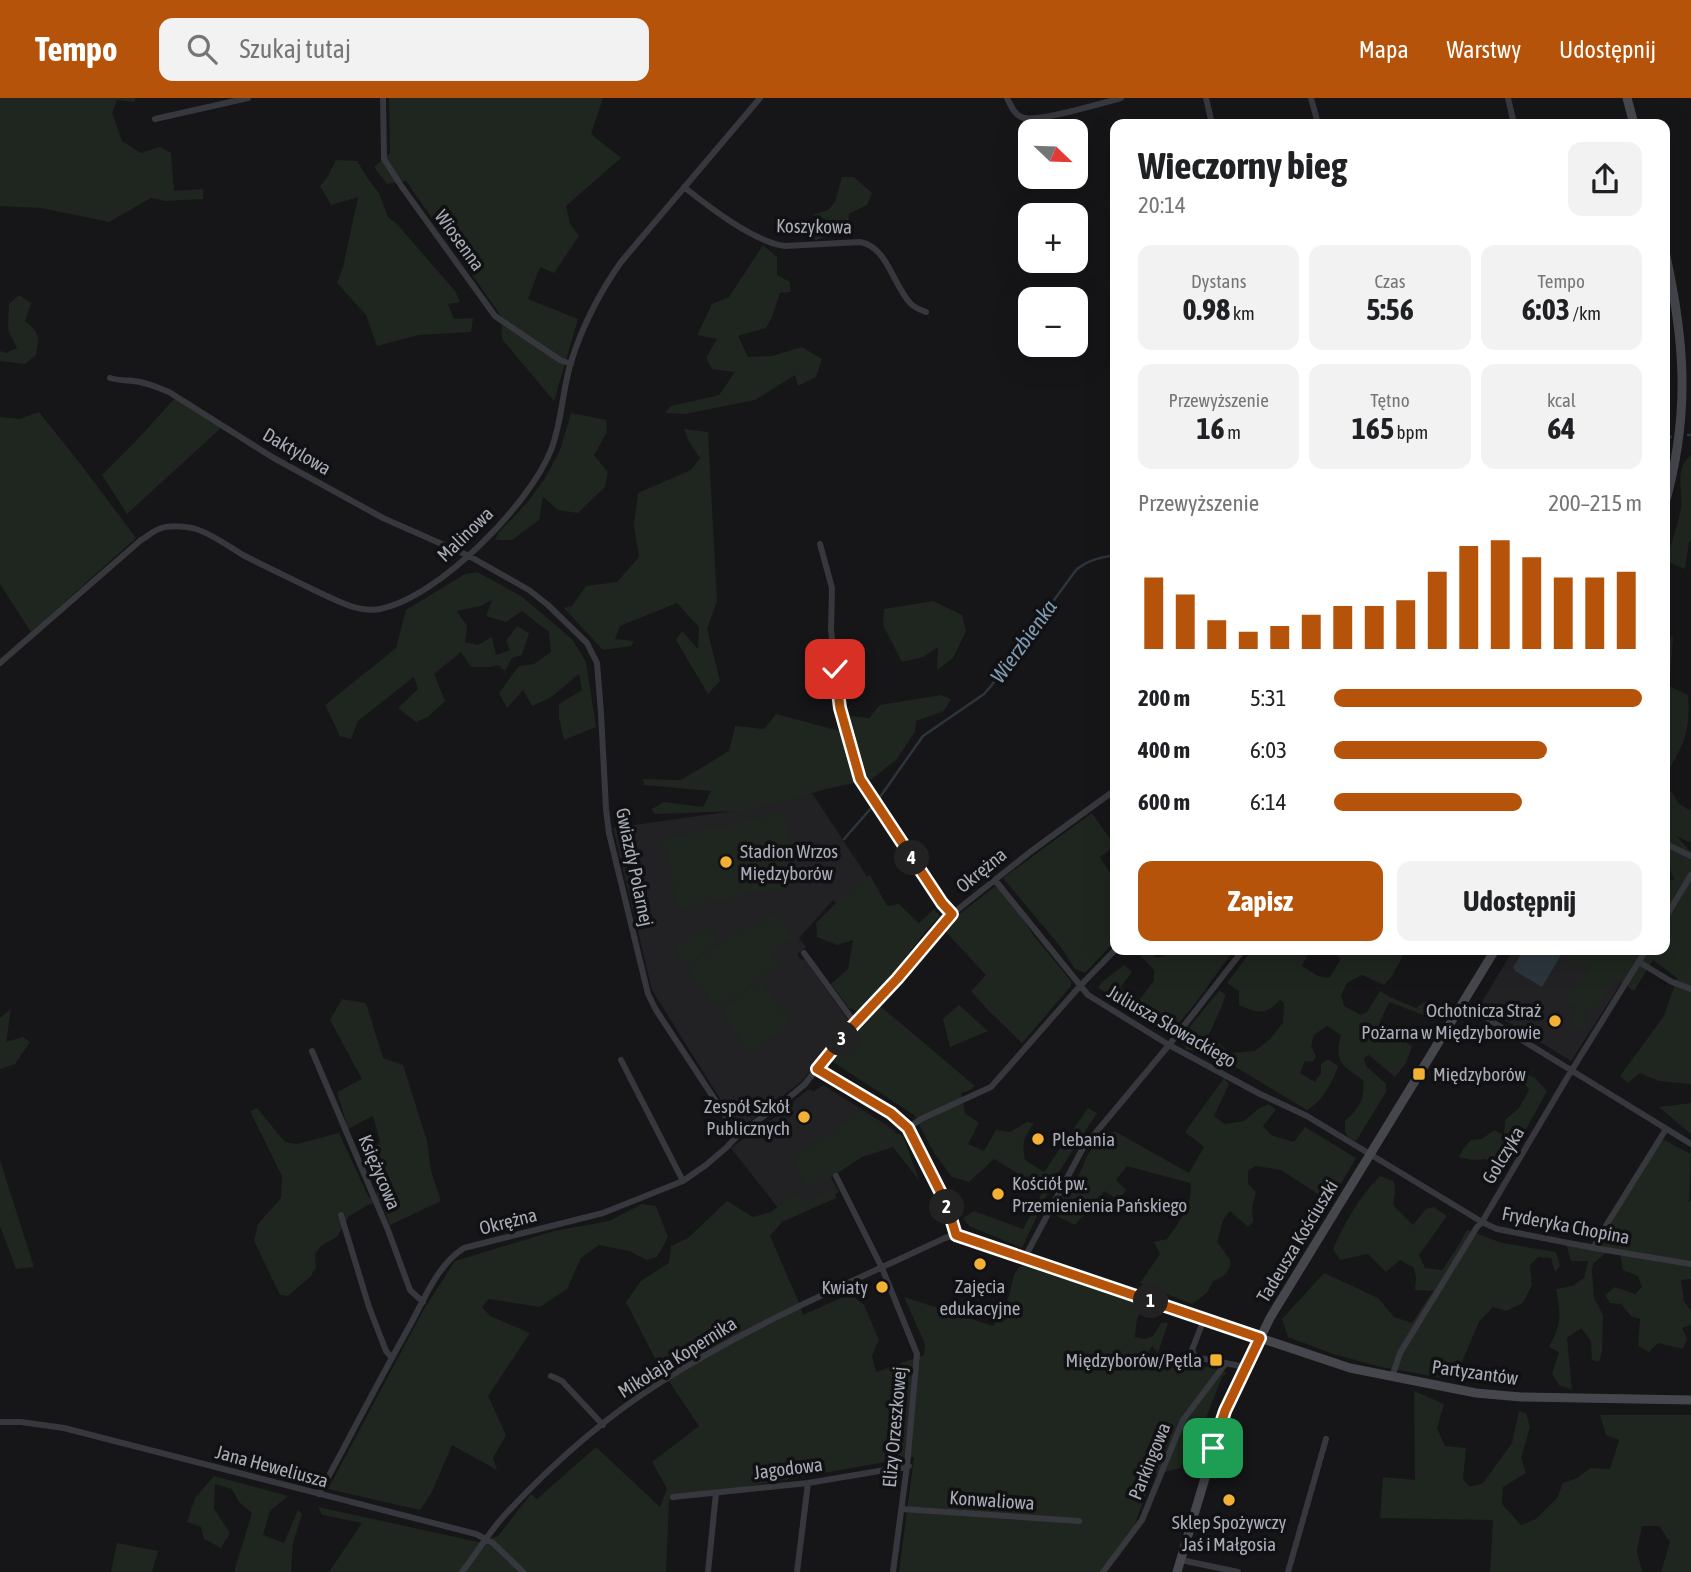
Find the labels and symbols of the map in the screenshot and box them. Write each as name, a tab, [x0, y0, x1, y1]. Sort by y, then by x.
north arrow	[1018, 119, 1088, 189]
street label: Wiosenna	[431, 205, 489, 275]
street label: Koszykowa	[776, 214, 852, 238]
street label: Daktylowa	[259, 423, 335, 479]
street label: Malinowa	[433, 502, 497, 566]
water label: Wierzbienka	[985, 595, 1061, 687]
pin	[805, 639, 865, 699]
street label: Gwiazdy Polarnej	[612, 806, 658, 928]
place label: Stadion Wrzos Międzyborów	[740, 840, 838, 884]
pin: 4	[894, 840, 930, 876]
street label: Okrężna	[951, 843, 1011, 897]
marker: Stadion Wrzos Międzyborów	[718, 854, 734, 870]
street label: Juliusza Słowackiego	[1104, 980, 1240, 1072]
place label: Ochotnicza Straż Pożarna w Międzyborowie	[1361, 999, 1541, 1043]
marker: Ochotnicza Straż Pożarna w Międzyborowie	[1547, 1013, 1563, 1029]
pin: 3	[824, 1021, 860, 1056]
place label: Międzyborów	[1433, 1063, 1527, 1085]
marker: Międzyborów	[1411, 1066, 1427, 1082]
place label: Zespół Szkół Publicznych	[704, 1095, 790, 1139]
marker: Zespół Szkół Publicznych	[796, 1109, 812, 1125]
street label: Golczyka	[1477, 1122, 1529, 1188]
place label: Plebania	[1052, 1128, 1115, 1150]
street label: Księżycowa	[354, 1131, 406, 1213]
marker: Plebania	[1030, 1131, 1046, 1147]
place label: Kościół pw. Przemienienia Pańskiego	[1012, 1172, 1187, 1216]
street label: Tadeusza Kościuszki	[1252, 1176, 1342, 1306]
marker: Kościół pw. Przemienienia Pańskiego	[990, 1186, 1006, 1202]
pin: 2	[930, 1190, 964, 1224]
street label: Fryderyka Chopina	[1500, 1202, 1632, 1248]
street label: Okrężna	[477, 1203, 539, 1239]
marker: Zajęcia edukacyjne	[972, 1256, 988, 1272]
place label: Zajęcia edukacyjne	[940, 1275, 1020, 1319]
place label: Kwiaty	[821, 1276, 868, 1298]
marker: Kwiaty	[874, 1279, 890, 1295]
pin: 1	[1134, 1284, 1168, 1318]
street label: Mikołaja Kopernika	[614, 1312, 740, 1402]
place label: Międzyborów/Pętla	[1066, 1349, 1202, 1371]
marker: Międzyborów/Pętla	[1208, 1352, 1224, 1368]
street label: Partyzantów	[1431, 1355, 1520, 1389]
street label: Elizy Orzeszkowej	[878, 1366, 910, 1488]
pin	[1183, 1418, 1243, 1478]
street label: Parkingowa	[1124, 1419, 1174, 1503]
street label: Jana Heweliusza	[213, 1440, 331, 1492]
street label: Jagodowa	[752, 1453, 824, 1483]
street label: Konwaliowa	[949, 1486, 1035, 1514]
marker: Sklep Spożywczy Jaś i Małgosia	[1221, 1492, 1237, 1508]
place label: Sklep Spożywczy Jaś i Małgosia	[1172, 1511, 1287, 1555]

